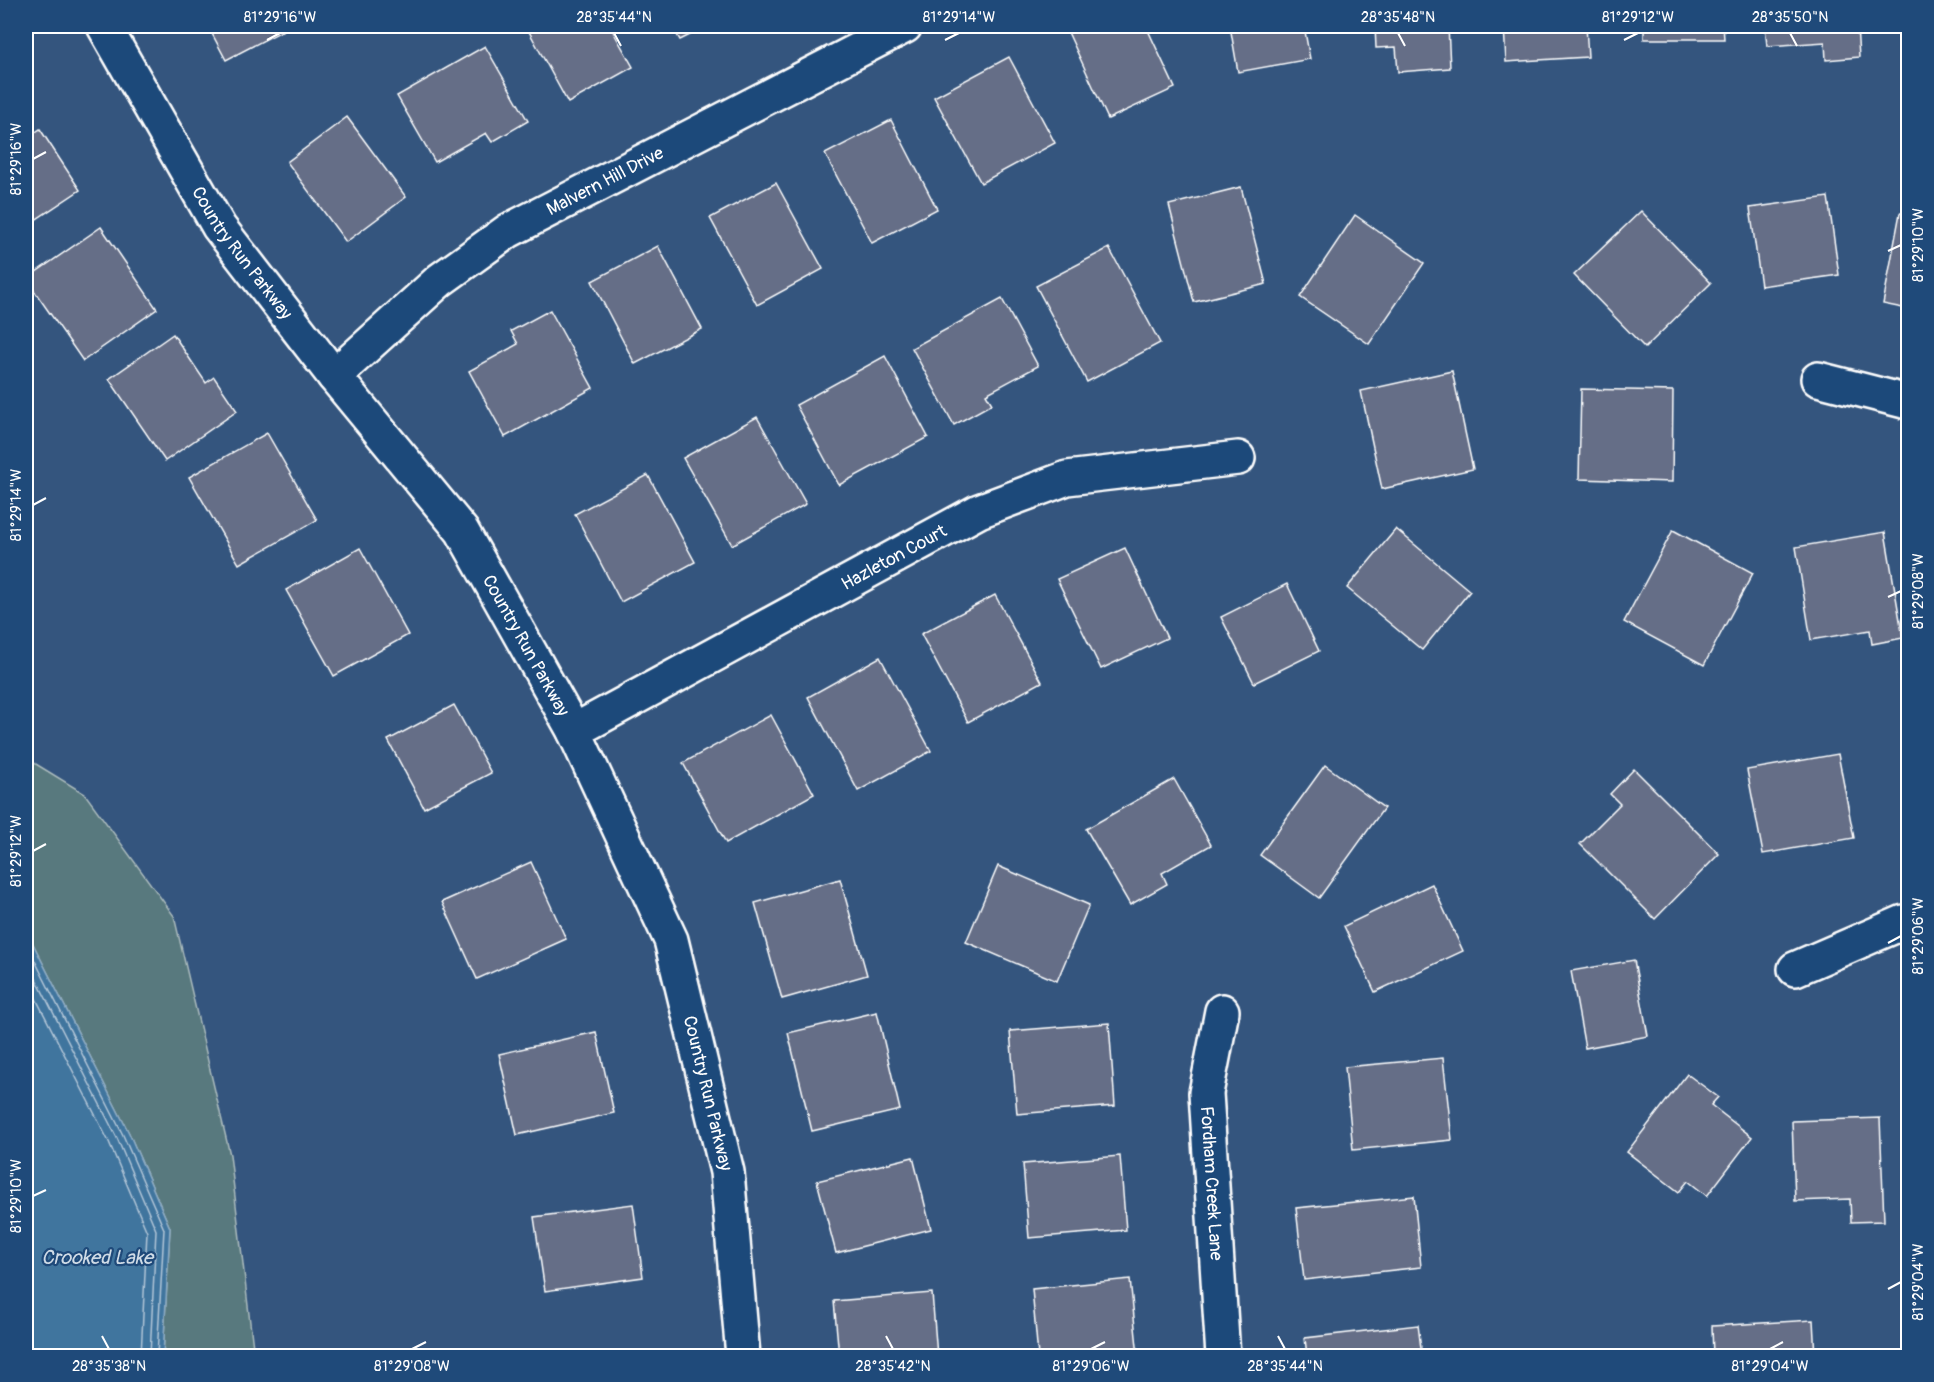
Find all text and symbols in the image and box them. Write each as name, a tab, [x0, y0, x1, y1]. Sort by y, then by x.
text: 81°29'16"W	[244, 8, 316, 27]
text: 28°35'44"N	[576, 8, 652, 27]
text: 81°29'14"W	[923, 8, 995, 27]
text: 28°35'48"N	[1361, 8, 1435, 27]
text: 81°29'12"W	[1602, 8, 1674, 27]
text: 28°35'50"N	[1752, 8, 1828, 27]
text: 81°29'16"W	[7, 123, 26, 195]
street label: Malvern Hill Drive	[543, 141, 668, 221]
street label: Country Run Parkway	[187, 182, 298, 324]
text: 81°29'10"W	[1909, 208, 1928, 282]
text: 81°29'14"W	[7, 469, 26, 541]
street label: Hazleton Court	[837, 519, 951, 595]
text: 81°29'08"W	[1909, 553, 1928, 629]
street label: Country Run Parkway	[477, 571, 575, 721]
text: 81°29'12"W	[7, 815, 26, 887]
text: 81°29'06"W	[1909, 897, 1928, 974]
street label: Country Run Parkway	[678, 1013, 738, 1173]
street label: Fordham Creek Lane	[1195, 1105, 1228, 1261]
text: 81°29'10"W	[7, 1159, 26, 1233]
text: 81°29'04"W	[1909, 1243, 1928, 1320]
water label: Crooked Lake	[41, 1245, 155, 1270]
text: 28°35'38"N	[72, 1357, 146, 1376]
text: 81°29'08"W	[374, 1357, 450, 1376]
text: 28°35'42"N	[855, 1357, 931, 1376]
text: 81°29'06"W	[1053, 1357, 1130, 1376]
text: 28°35'44"N	[1247, 1357, 1323, 1376]
text: 81°29'04"W	[1732, 1357, 1809, 1376]

